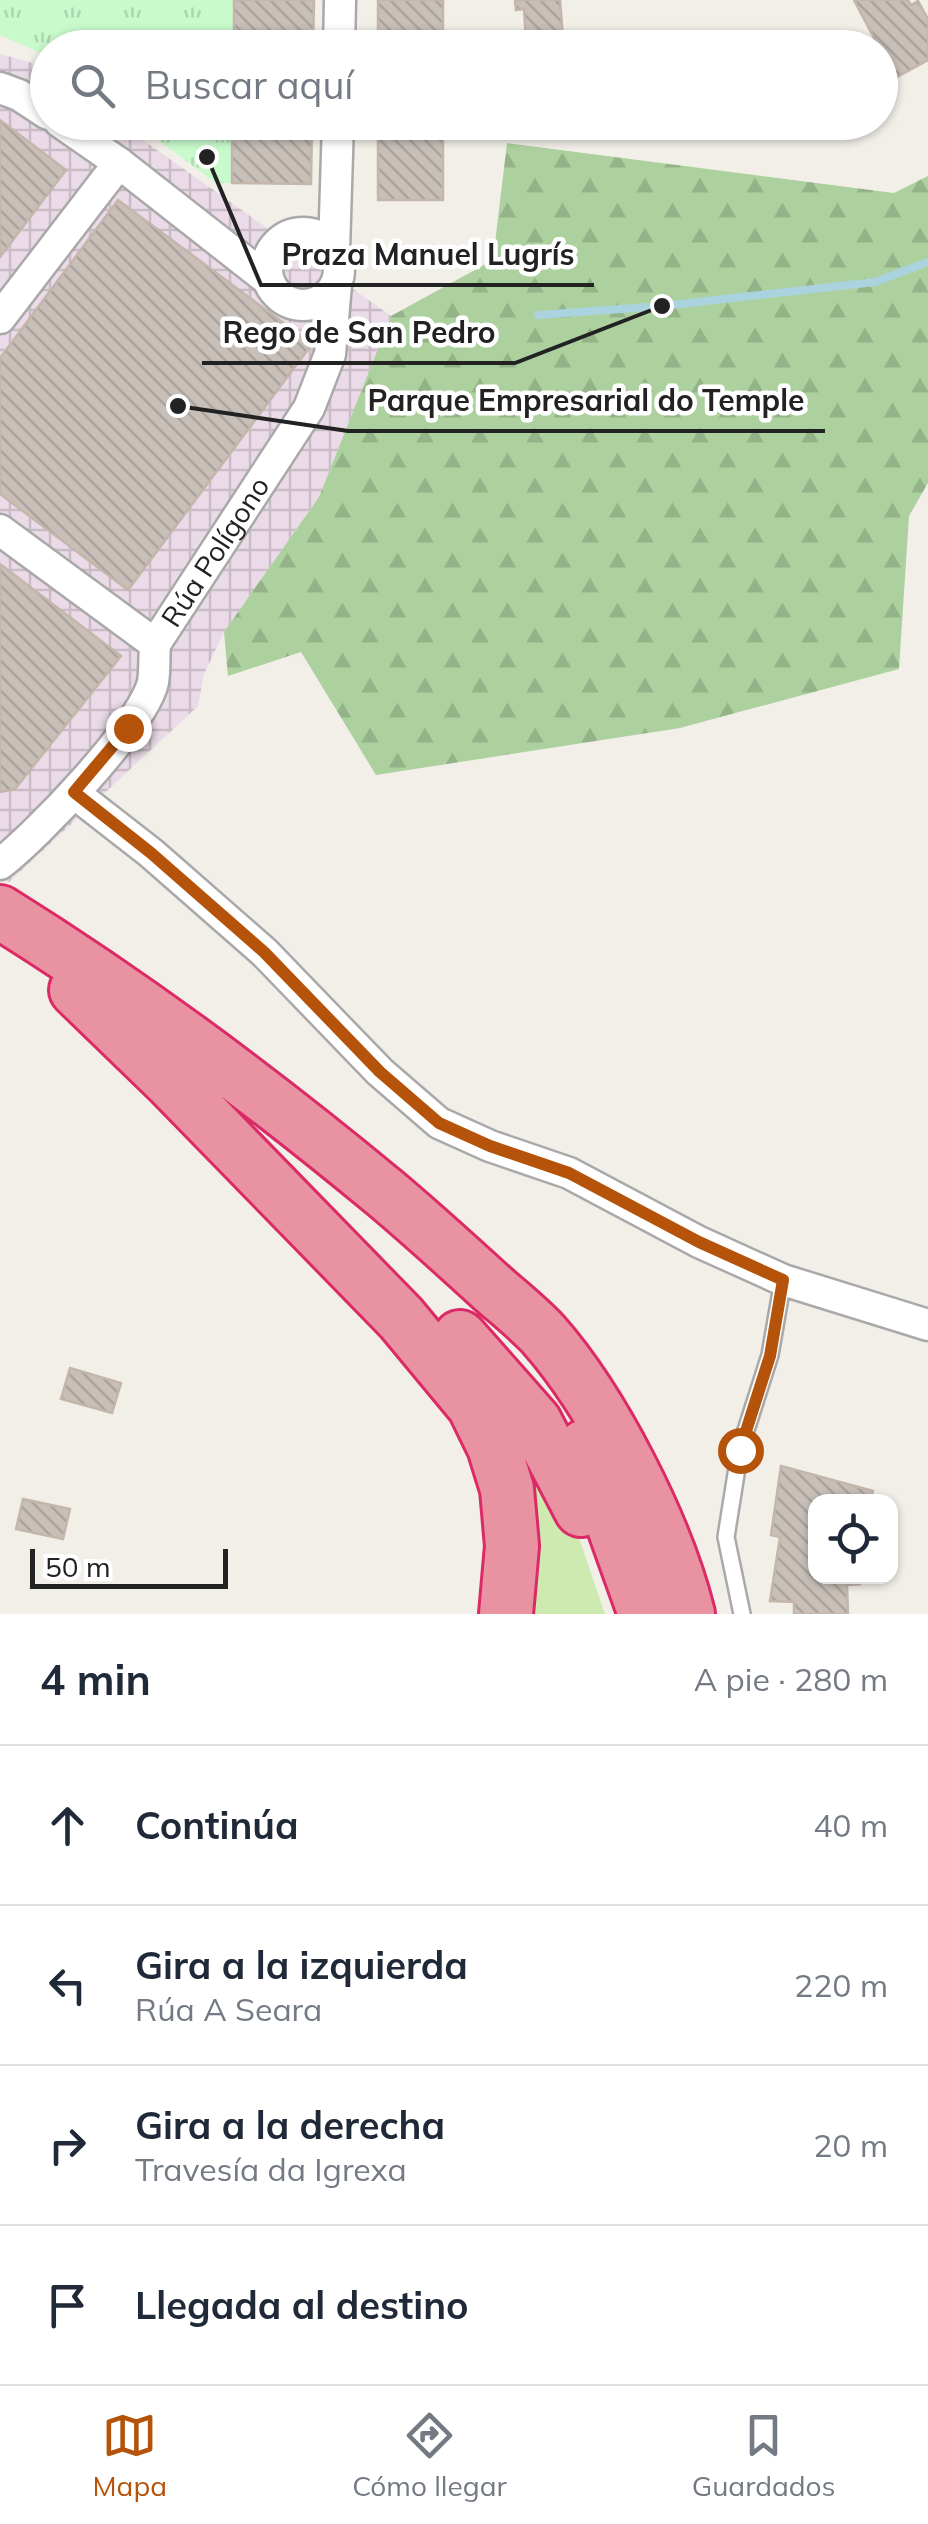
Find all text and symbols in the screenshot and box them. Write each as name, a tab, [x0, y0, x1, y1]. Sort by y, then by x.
search box	[30, 30, 898, 140]
icon: search	[65, 58, 120, 113]
text: Buscar aquí	[145, 61, 353, 109]
callout: Praza Manuel Lugrís	[261, 225, 594, 285]
text: Praza Manuel Lugrís	[281, 235, 575, 273]
callout: Rego de San Pedro	[202, 303, 515, 363]
text: Rego de San Pedro	[223, 313, 495, 351]
callout: Parque Empresarial do Temple	[348, 371, 825, 431]
text: Parque Empresarial do Temple	[368, 381, 804, 419]
street label: Rúa Polígono	[153, 470, 276, 633]
route end	[106, 706, 152, 752]
route start	[718, 1428, 764, 1474]
map controls	[808, 1494, 898, 1584]
button: locate	[808, 1494, 898, 1584]
scale bar	[30, 1544, 228, 1588]
text: 50 m	[45, 1549, 111, 1584]
text: 4 min	[40, 1653, 151, 1706]
text: A pie · 280 m	[694, 1659, 888, 1699]
icon: ahead	[40, 1798, 95, 1853]
text: Continúa	[135, 1801, 299, 1849]
text: 40 m	[813, 1805, 888, 1845]
text: Gira a la izquierda	[135, 1941, 468, 1989]
icon: left	[40, 1958, 95, 2013]
text: 220 m	[794, 1965, 888, 2005]
text: Rúa A Seara	[135, 1989, 322, 2029]
text: Gira a la derecha	[135, 2101, 445, 2149]
icon: right	[40, 2118, 95, 2173]
text: 20 m	[813, 2125, 888, 2165]
text: Travesía da Igrexa	[135, 2149, 407, 2189]
icon: arrive	[40, 2278, 95, 2333]
text: Llegada al destino	[135, 2281, 469, 2329]
tab: Mapa	[93, 2408, 167, 2503]
tab: Cómo llegar	[352, 2408, 507, 2503]
tab: Guardados	[692, 2408, 835, 2503]

